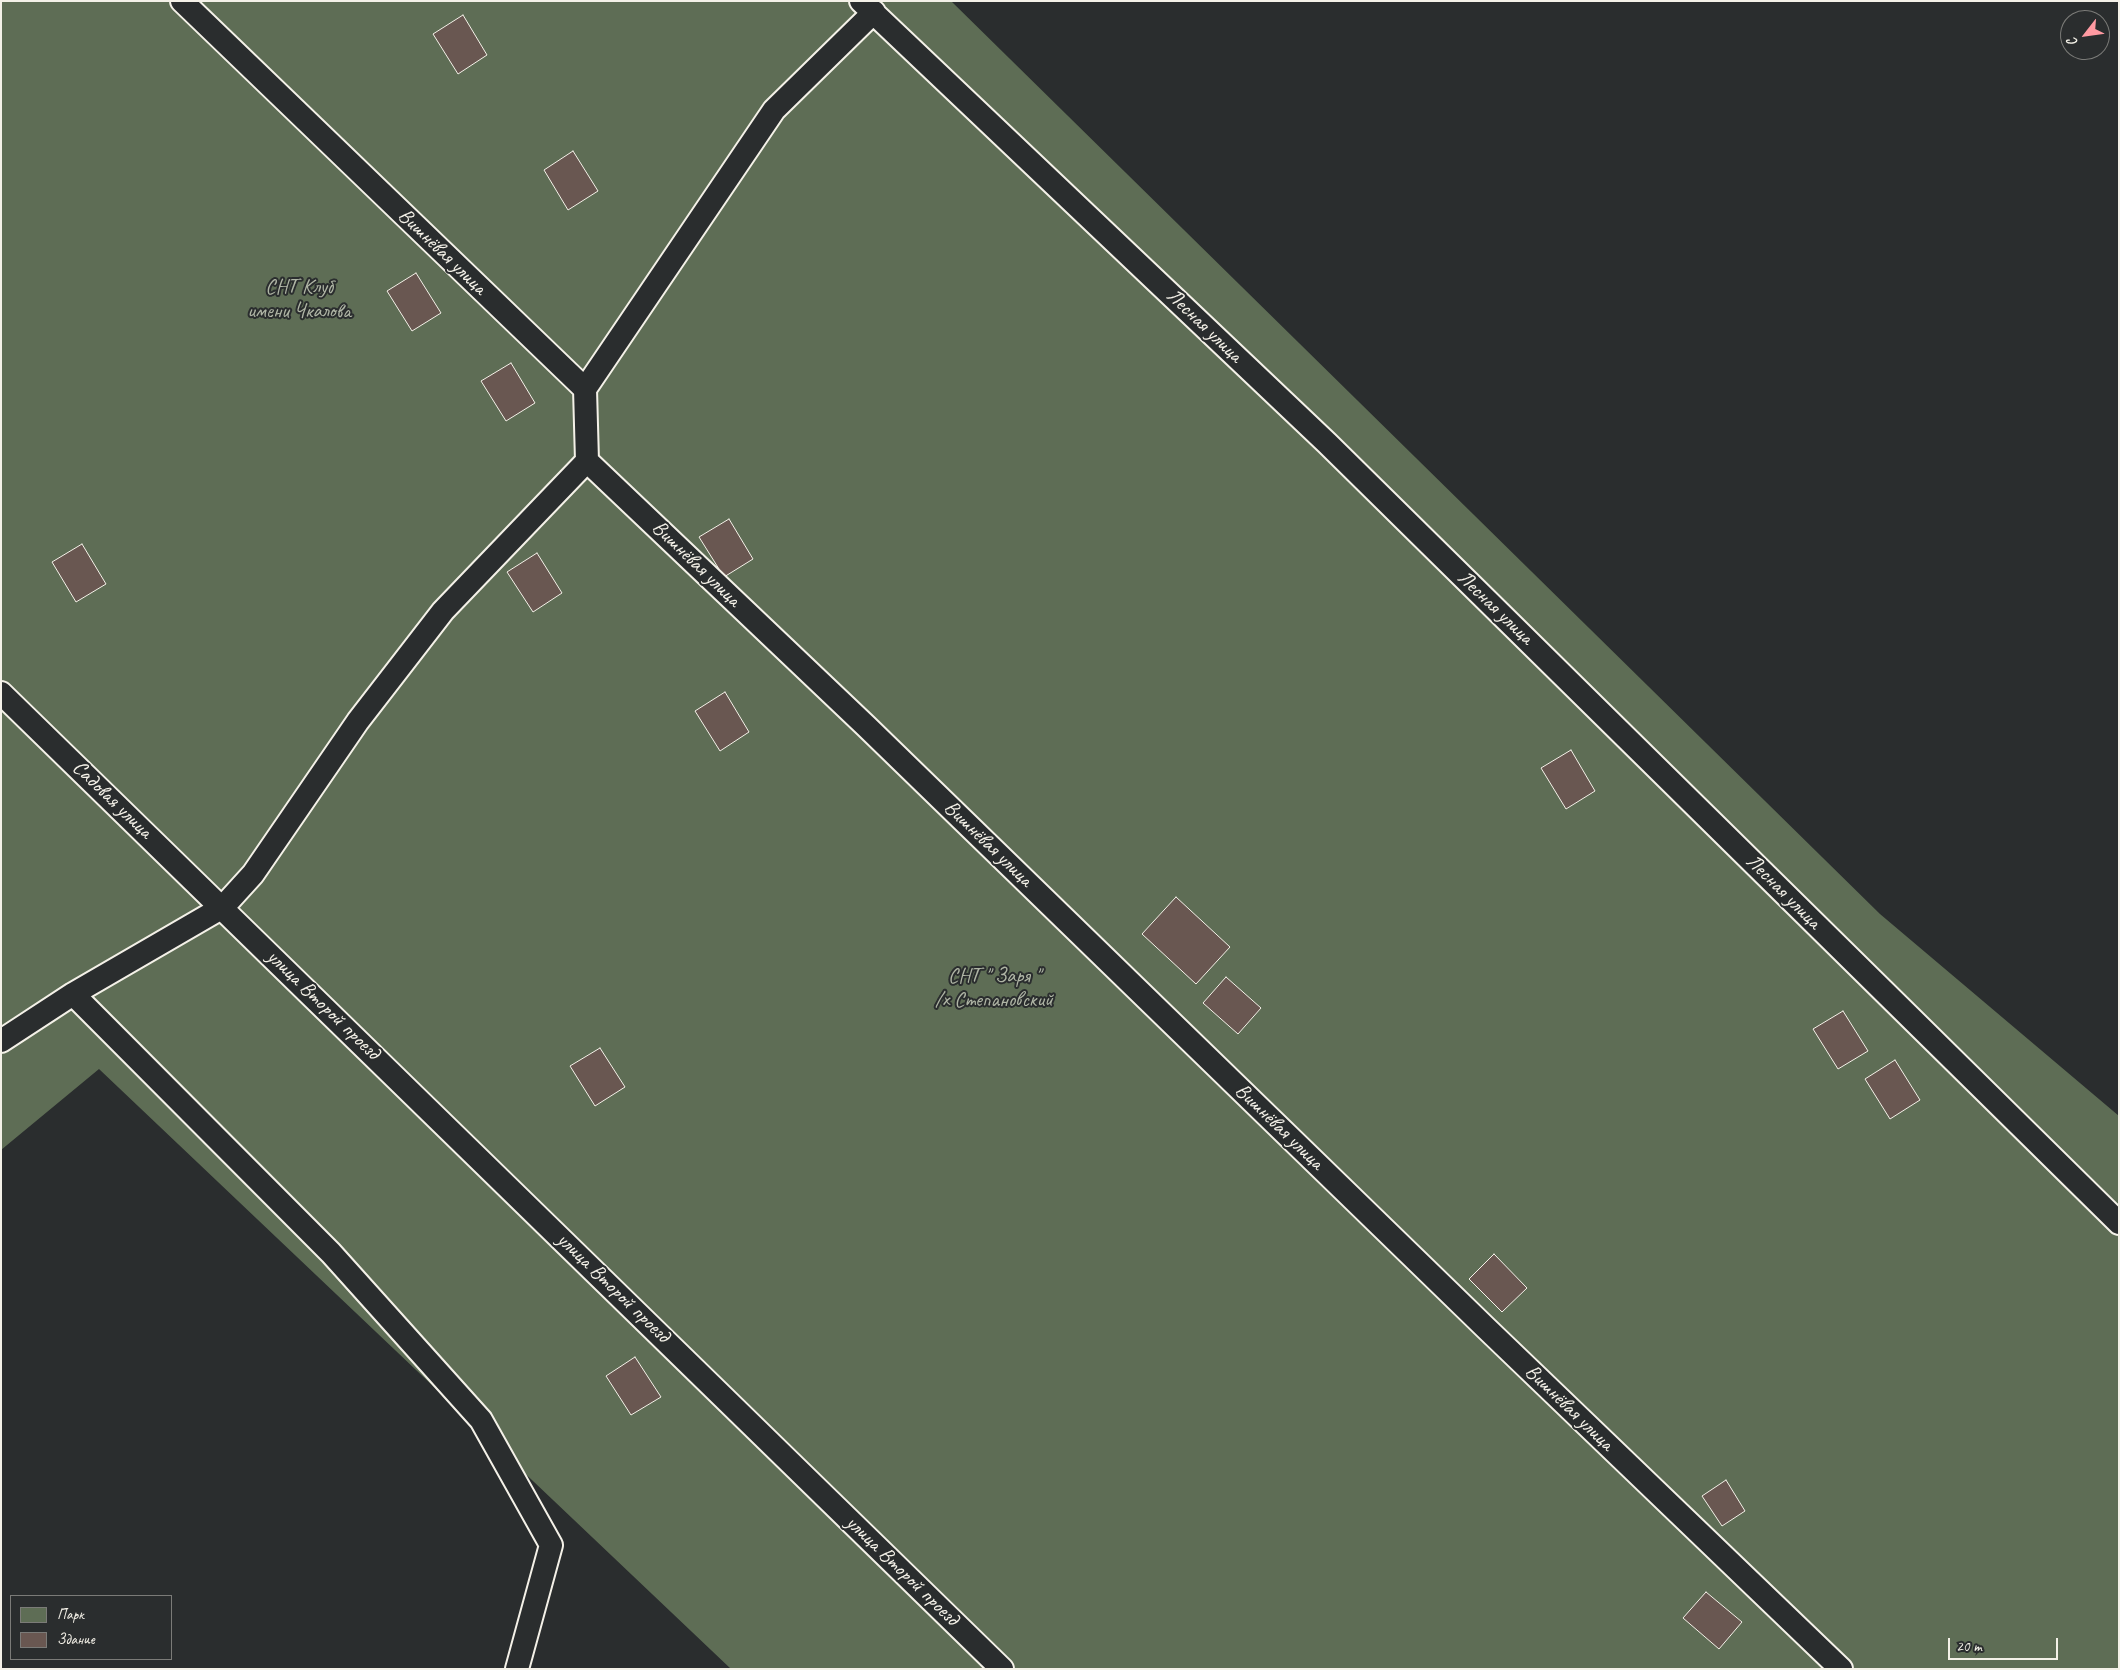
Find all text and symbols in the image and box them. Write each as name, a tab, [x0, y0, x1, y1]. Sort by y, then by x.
north arrow	[2060, 10, 2110, 60]
text: С	[2063, 35, 2082, 49]
street label: Вишнёвая улица	[392, 203, 492, 301]
park label: СНТ Клуб имени Чкалова	[247, 274, 351, 324]
street label: Лесная улица	[1161, 284, 1247, 368]
street label: Вишнёвая улица	[646, 515, 746, 613]
street label: Лесная улица	[1452, 566, 1538, 650]
street label: Садовая улица	[67, 756, 157, 844]
street label: Вишнёвая улица	[938, 795, 1038, 893]
street label: Лесная улица	[1740, 849, 1826, 935]
street label: улица Второй проезд	[261, 945, 385, 1065]
park label: СНТ " Заря " /х Степановский	[935, 963, 1053, 1013]
street label: Вишнёвая улица	[1229, 1078, 1329, 1176]
street label: улица Второй проезд	[551, 1228, 675, 1348]
street label: Вишнёвая улица	[1519, 1359, 1619, 1457]
street label: улица Второй проезд	[840, 1511, 964, 1631]
legend	[10, 1595, 172, 1660]
text: Парк	[57, 1605, 84, 1624]
scale bar	[1950, 1628, 2060, 1660]
text: Здание	[57, 1630, 95, 1649]
text: 20 m	[1956, 1637, 1982, 1656]

